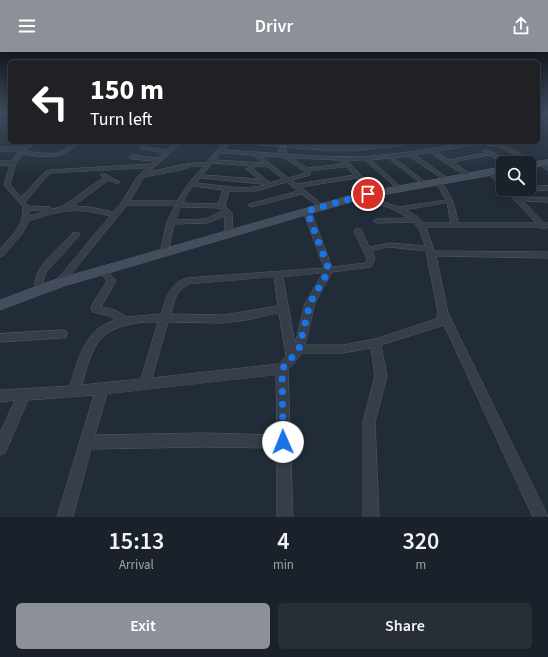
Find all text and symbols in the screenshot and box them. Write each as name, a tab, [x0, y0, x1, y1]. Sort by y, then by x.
text: Drivr	[255, 14, 293, 39]
icon: menu	[16, 15, 38, 37]
icon: share	[510, 15, 532, 37]
text: 150 m	[90, 70, 164, 110]
icon: left	[24, 76, 76, 128]
text: Turn left	[90, 107, 152, 132]
map controls	[496, 156, 536, 196]
button: search	[496, 156, 536, 196]
pin	[351, 177, 385, 211]
icon: arrive	[357, 183, 379, 205]
position arrow	[262, 421, 304, 463]
text: 15:13	[109, 524, 164, 559]
text: 4	[277, 524, 290, 559]
text: 320	[403, 524, 439, 559]
text: Arrival	[119, 556, 154, 574]
text: min	[273, 556, 294, 574]
text: m	[416, 556, 426, 574]
button: Exit	[16, 603, 270, 649]
button: Share	[278, 603, 532, 649]

